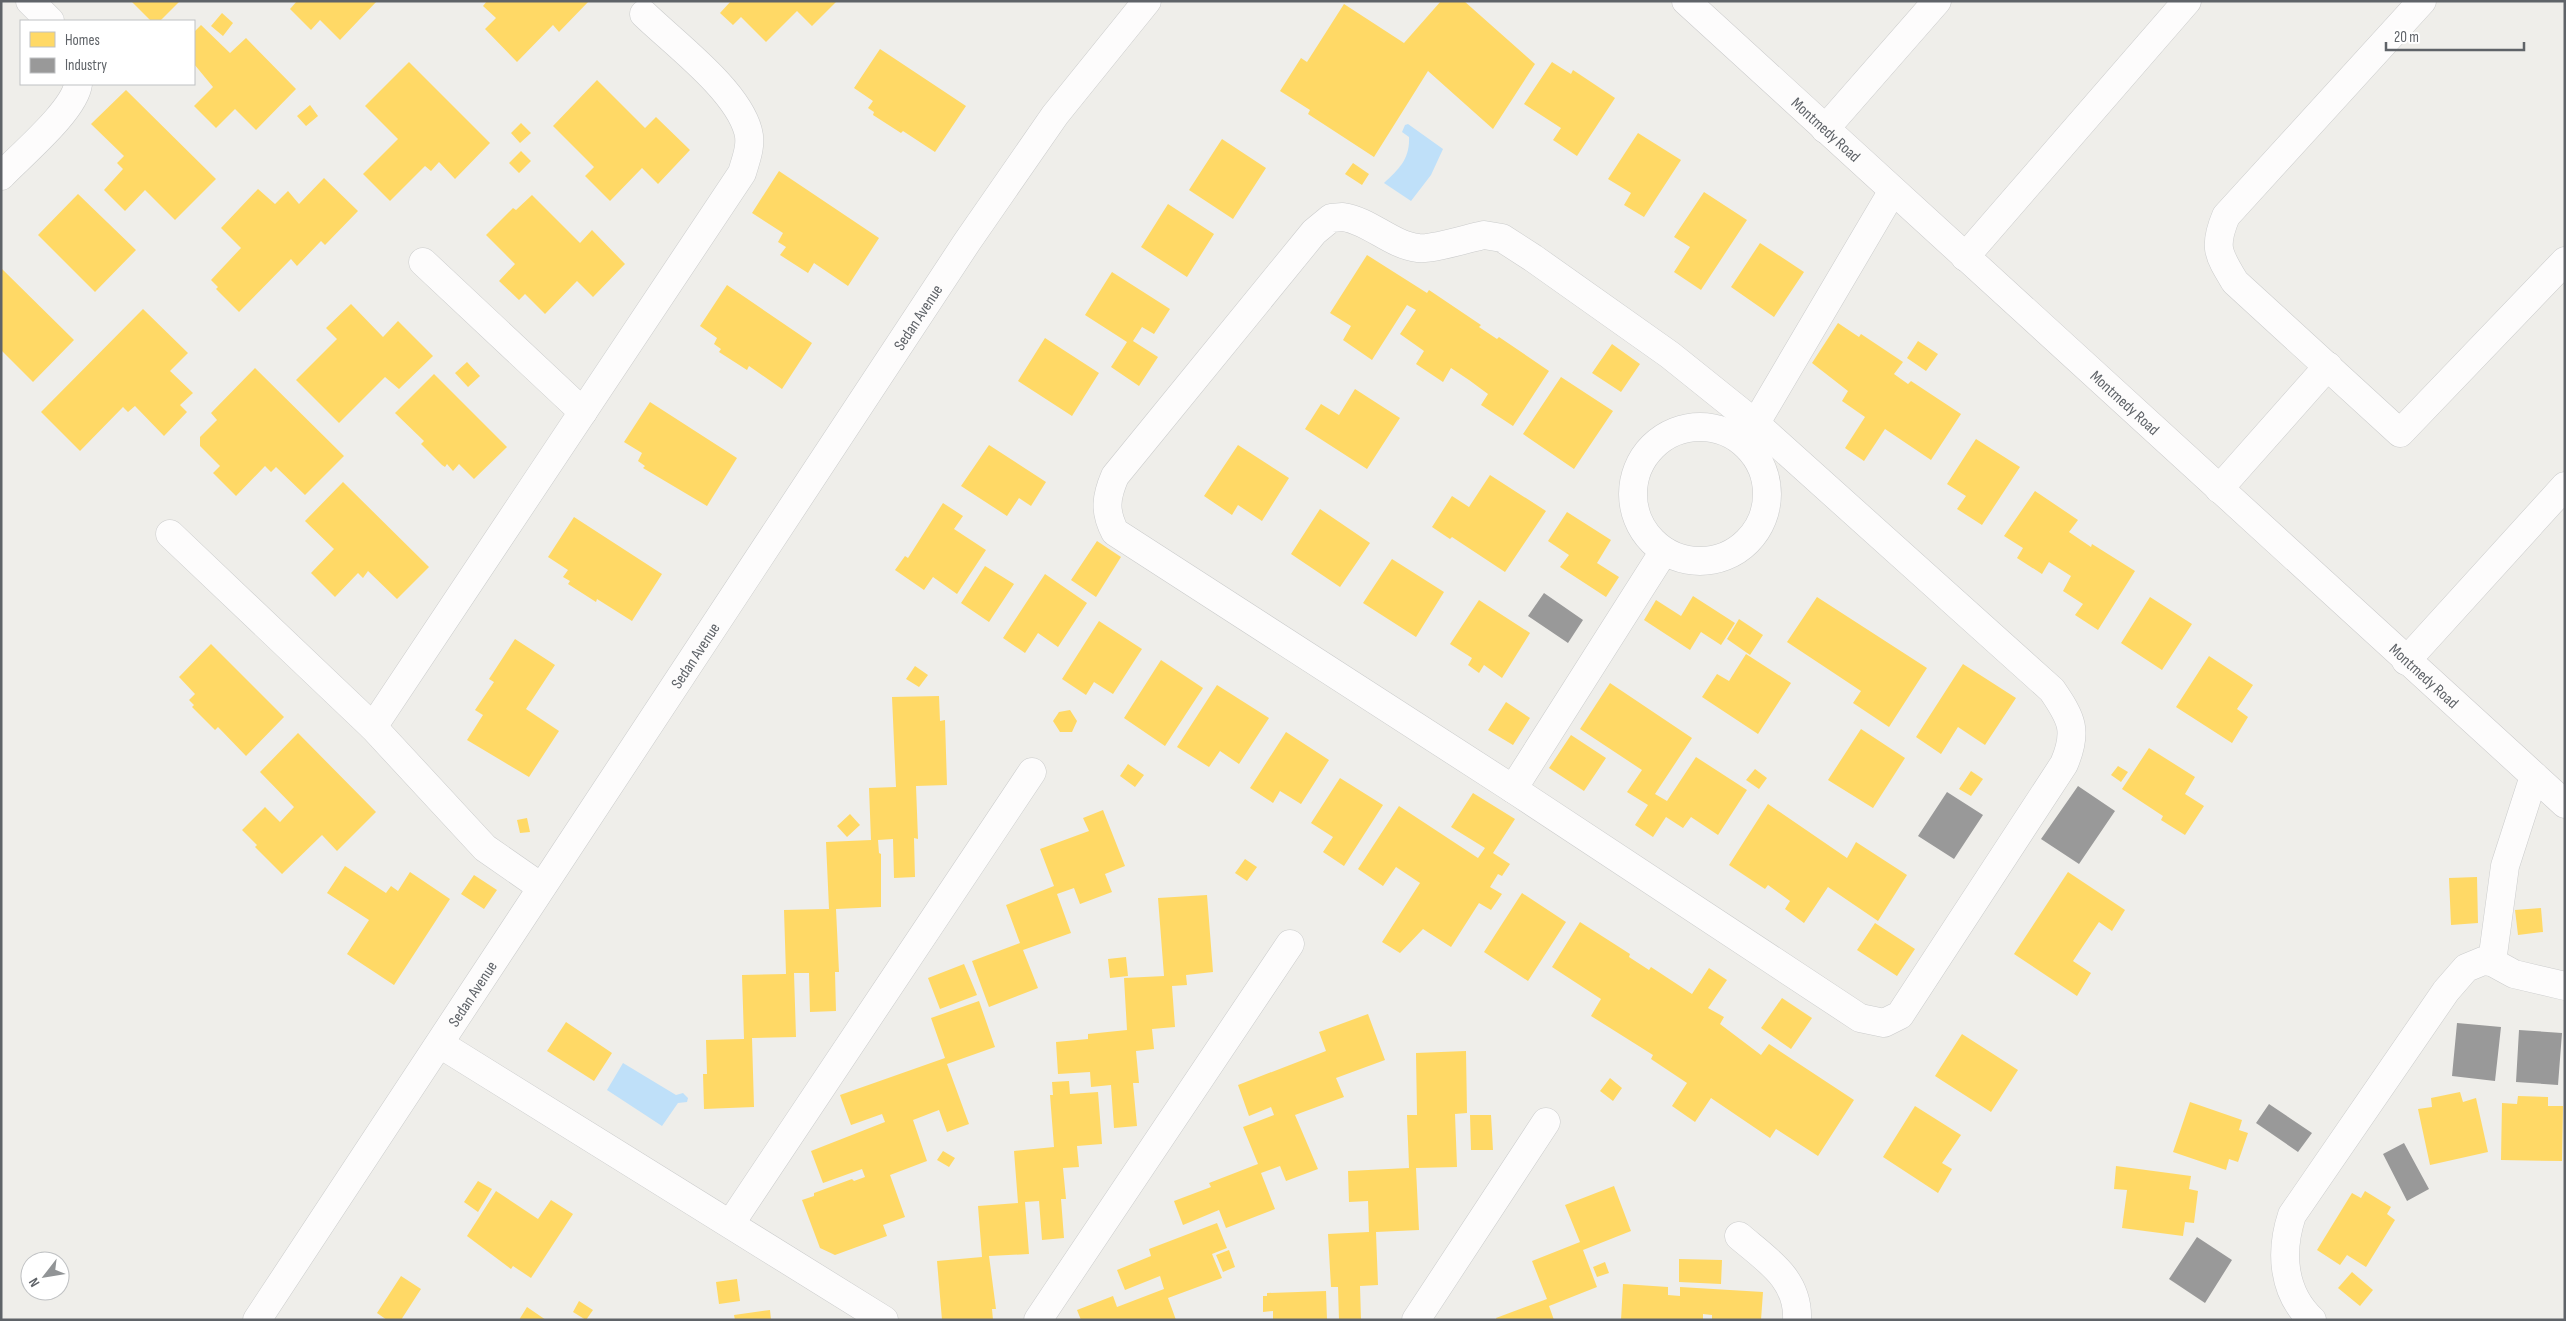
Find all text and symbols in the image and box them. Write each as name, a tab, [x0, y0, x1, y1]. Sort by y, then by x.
legend	[20, 20, 195, 85]
scale bar	[2386, 20, 2524, 52]
text: 20 m	[2394, 28, 2419, 47]
text: Homes	[65, 31, 100, 50]
text: Industry	[65, 56, 107, 75]
street label: Montmedy Road	[1787, 94, 1864, 167]
street label: Sedan Avenue	[890, 281, 947, 354]
street label: Montmedy Road	[2086, 367, 2163, 440]
street label: Sedan Avenue	[668, 620, 725, 692]
street label: Montmedy Road	[2385, 640, 2462, 713]
street label: Sedan Avenue	[445, 958, 502, 1031]
north arrow	[20, 1251, 70, 1301]
text: N	[25, 1275, 43, 1290]

